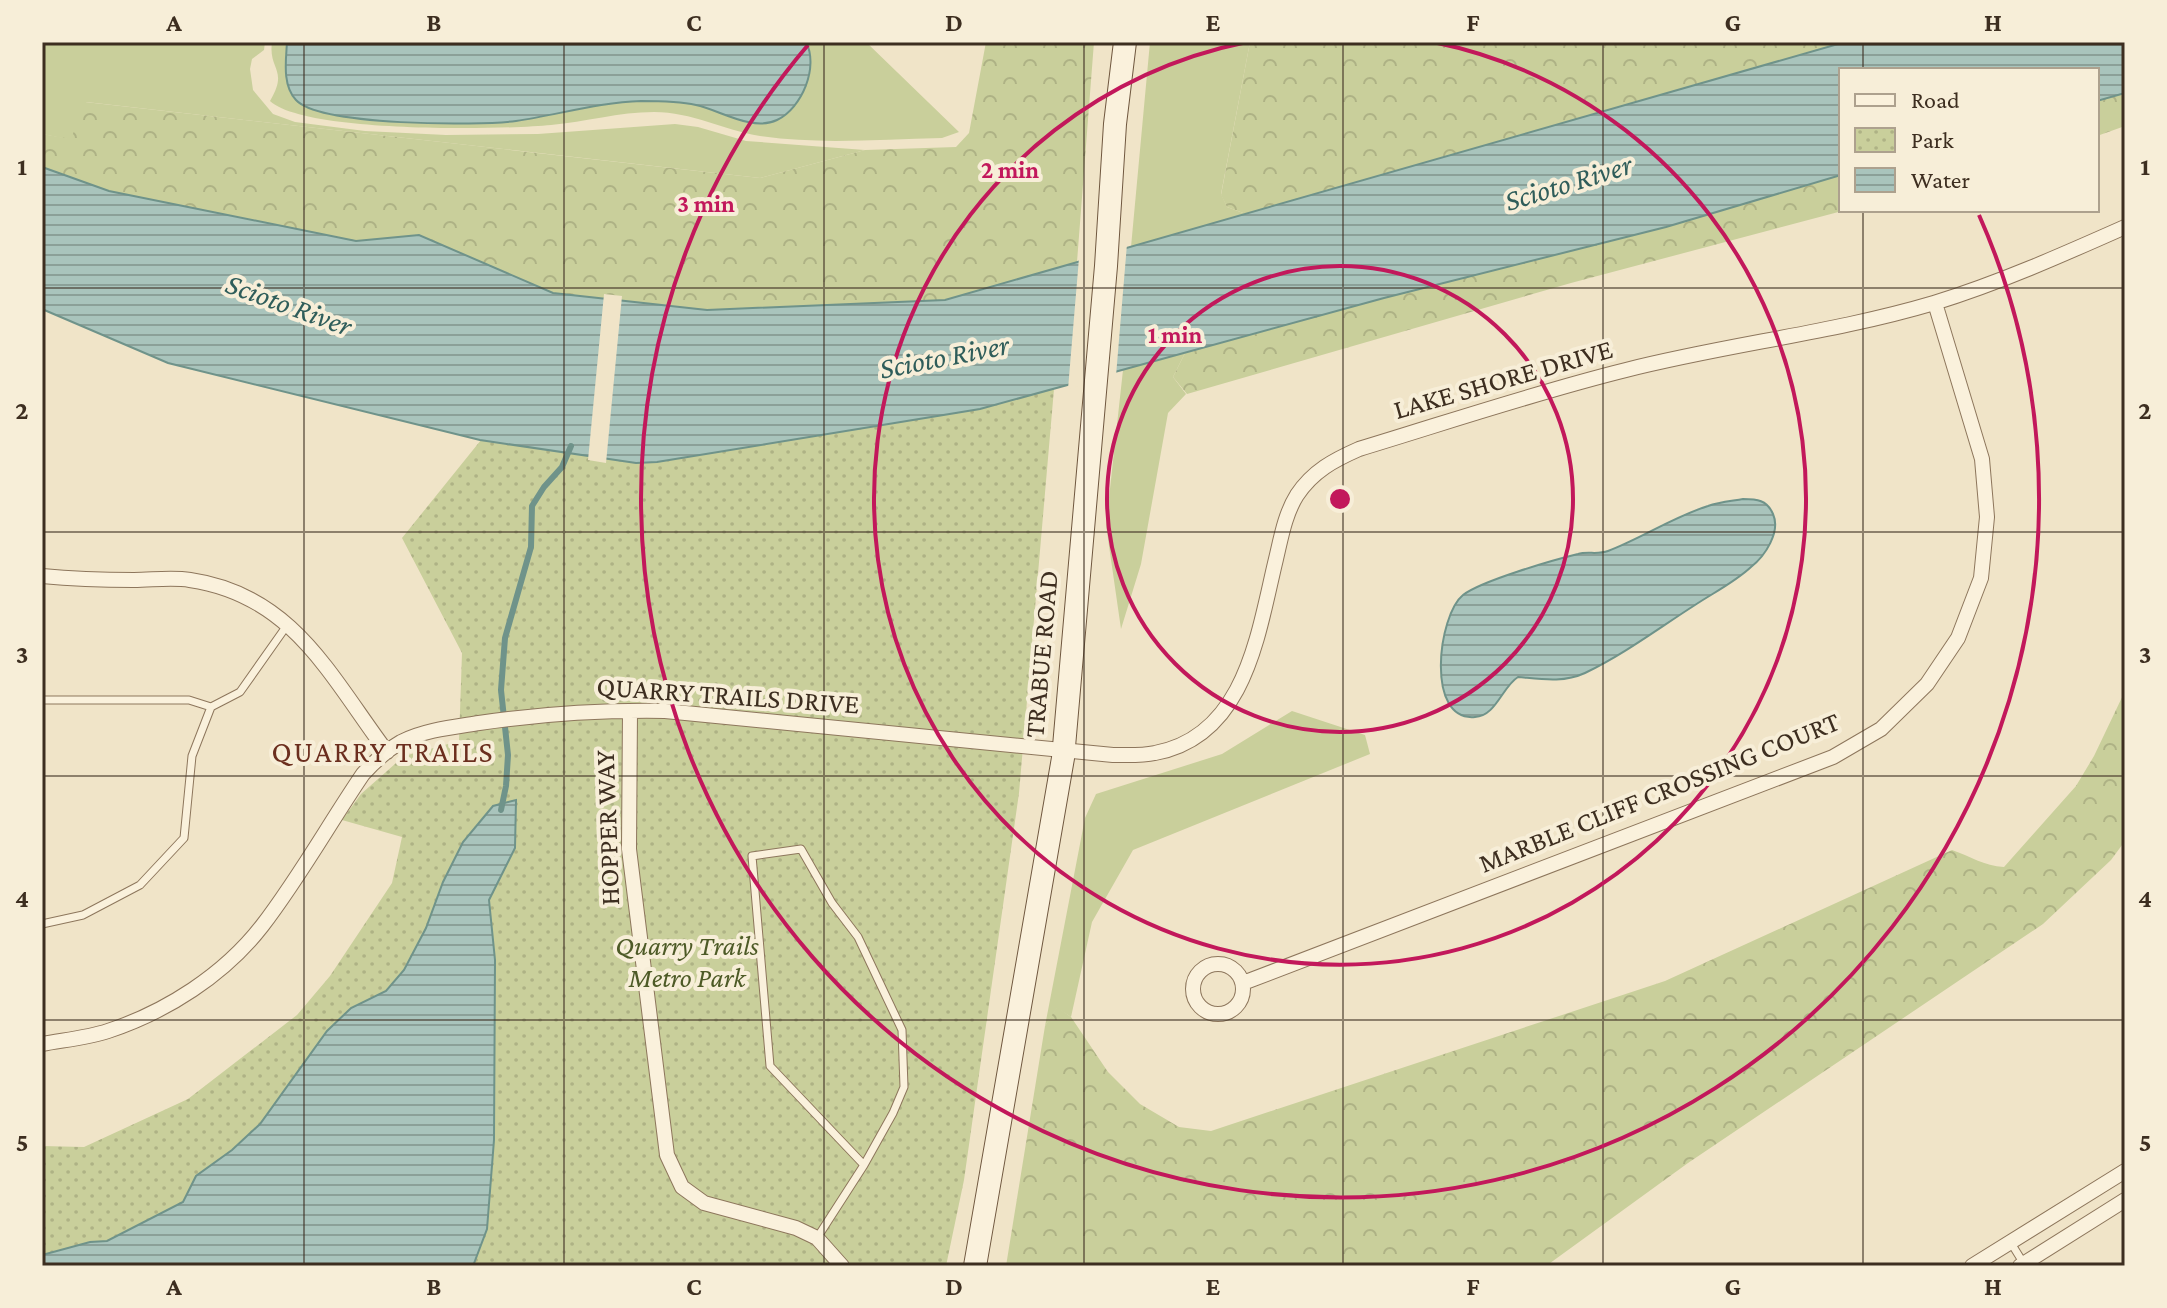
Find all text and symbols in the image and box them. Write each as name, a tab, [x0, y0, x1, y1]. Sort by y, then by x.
text: A	[165, 8, 182, 37]
text: B	[426, 8, 442, 37]
text: C	[686, 8, 702, 37]
text: D	[945, 8, 963, 37]
text: E	[1206, 8, 1221, 37]
text: F	[1466, 8, 1480, 37]
text: G	[1725, 8, 1741, 37]
text: H	[1984, 8, 2002, 37]
legend	[1839, 68, 2099, 212]
text: Road	[1911, 86, 1960, 113]
text: Park	[1911, 126, 1954, 153]
water label: Scioto River	[1500, 147, 1637, 217]
text: 1	[17, 152, 27, 181]
text: 1	[2140, 152, 2150, 181]
text: 2 min	[981, 156, 1039, 183]
text: Water	[1911, 166, 1970, 193]
text: 3 min	[677, 190, 735, 217]
water label: Scioto River	[222, 266, 358, 343]
text: 1 min	[1148, 321, 1203, 348]
water label: Scioto River	[876, 327, 1013, 385]
street label: LAKE SHORE DRIVE	[1390, 333, 1616, 425]
text: 2	[15, 396, 29, 425]
text: 2	[2138, 396, 2152, 425]
centre of rings	[1326, 485, 1354, 513]
street label: TRABUE ROAD	[1018, 569, 1064, 739]
text: 3	[16, 640, 28, 669]
text: 3	[2139, 640, 2151, 669]
street label: QUARRY TRAILS DRIVE	[596, 670, 860, 720]
street label: MARBLE CLIFF CROSSING COURT	[1474, 705, 1844, 879]
district label: QUARRY TRAILS	[271, 735, 495, 768]
street label: HOPPER WAY	[589, 750, 625, 906]
text: 4	[15, 884, 29, 913]
text: 4	[2138, 884, 2152, 913]
park label: Quarry Trails Metro Park	[615, 930, 759, 993]
text: 5	[16, 1128, 28, 1157]
text: 5	[2139, 1128, 2151, 1157]
text: A	[165, 1272, 182, 1301]
text: B	[426, 1272, 442, 1301]
text: C	[686, 1272, 702, 1301]
text: D	[945, 1272, 963, 1301]
text: E	[1206, 1272, 1221, 1301]
text: F	[1466, 1272, 1480, 1301]
text: G	[1725, 1272, 1741, 1301]
text: H	[1984, 1272, 2002, 1301]

